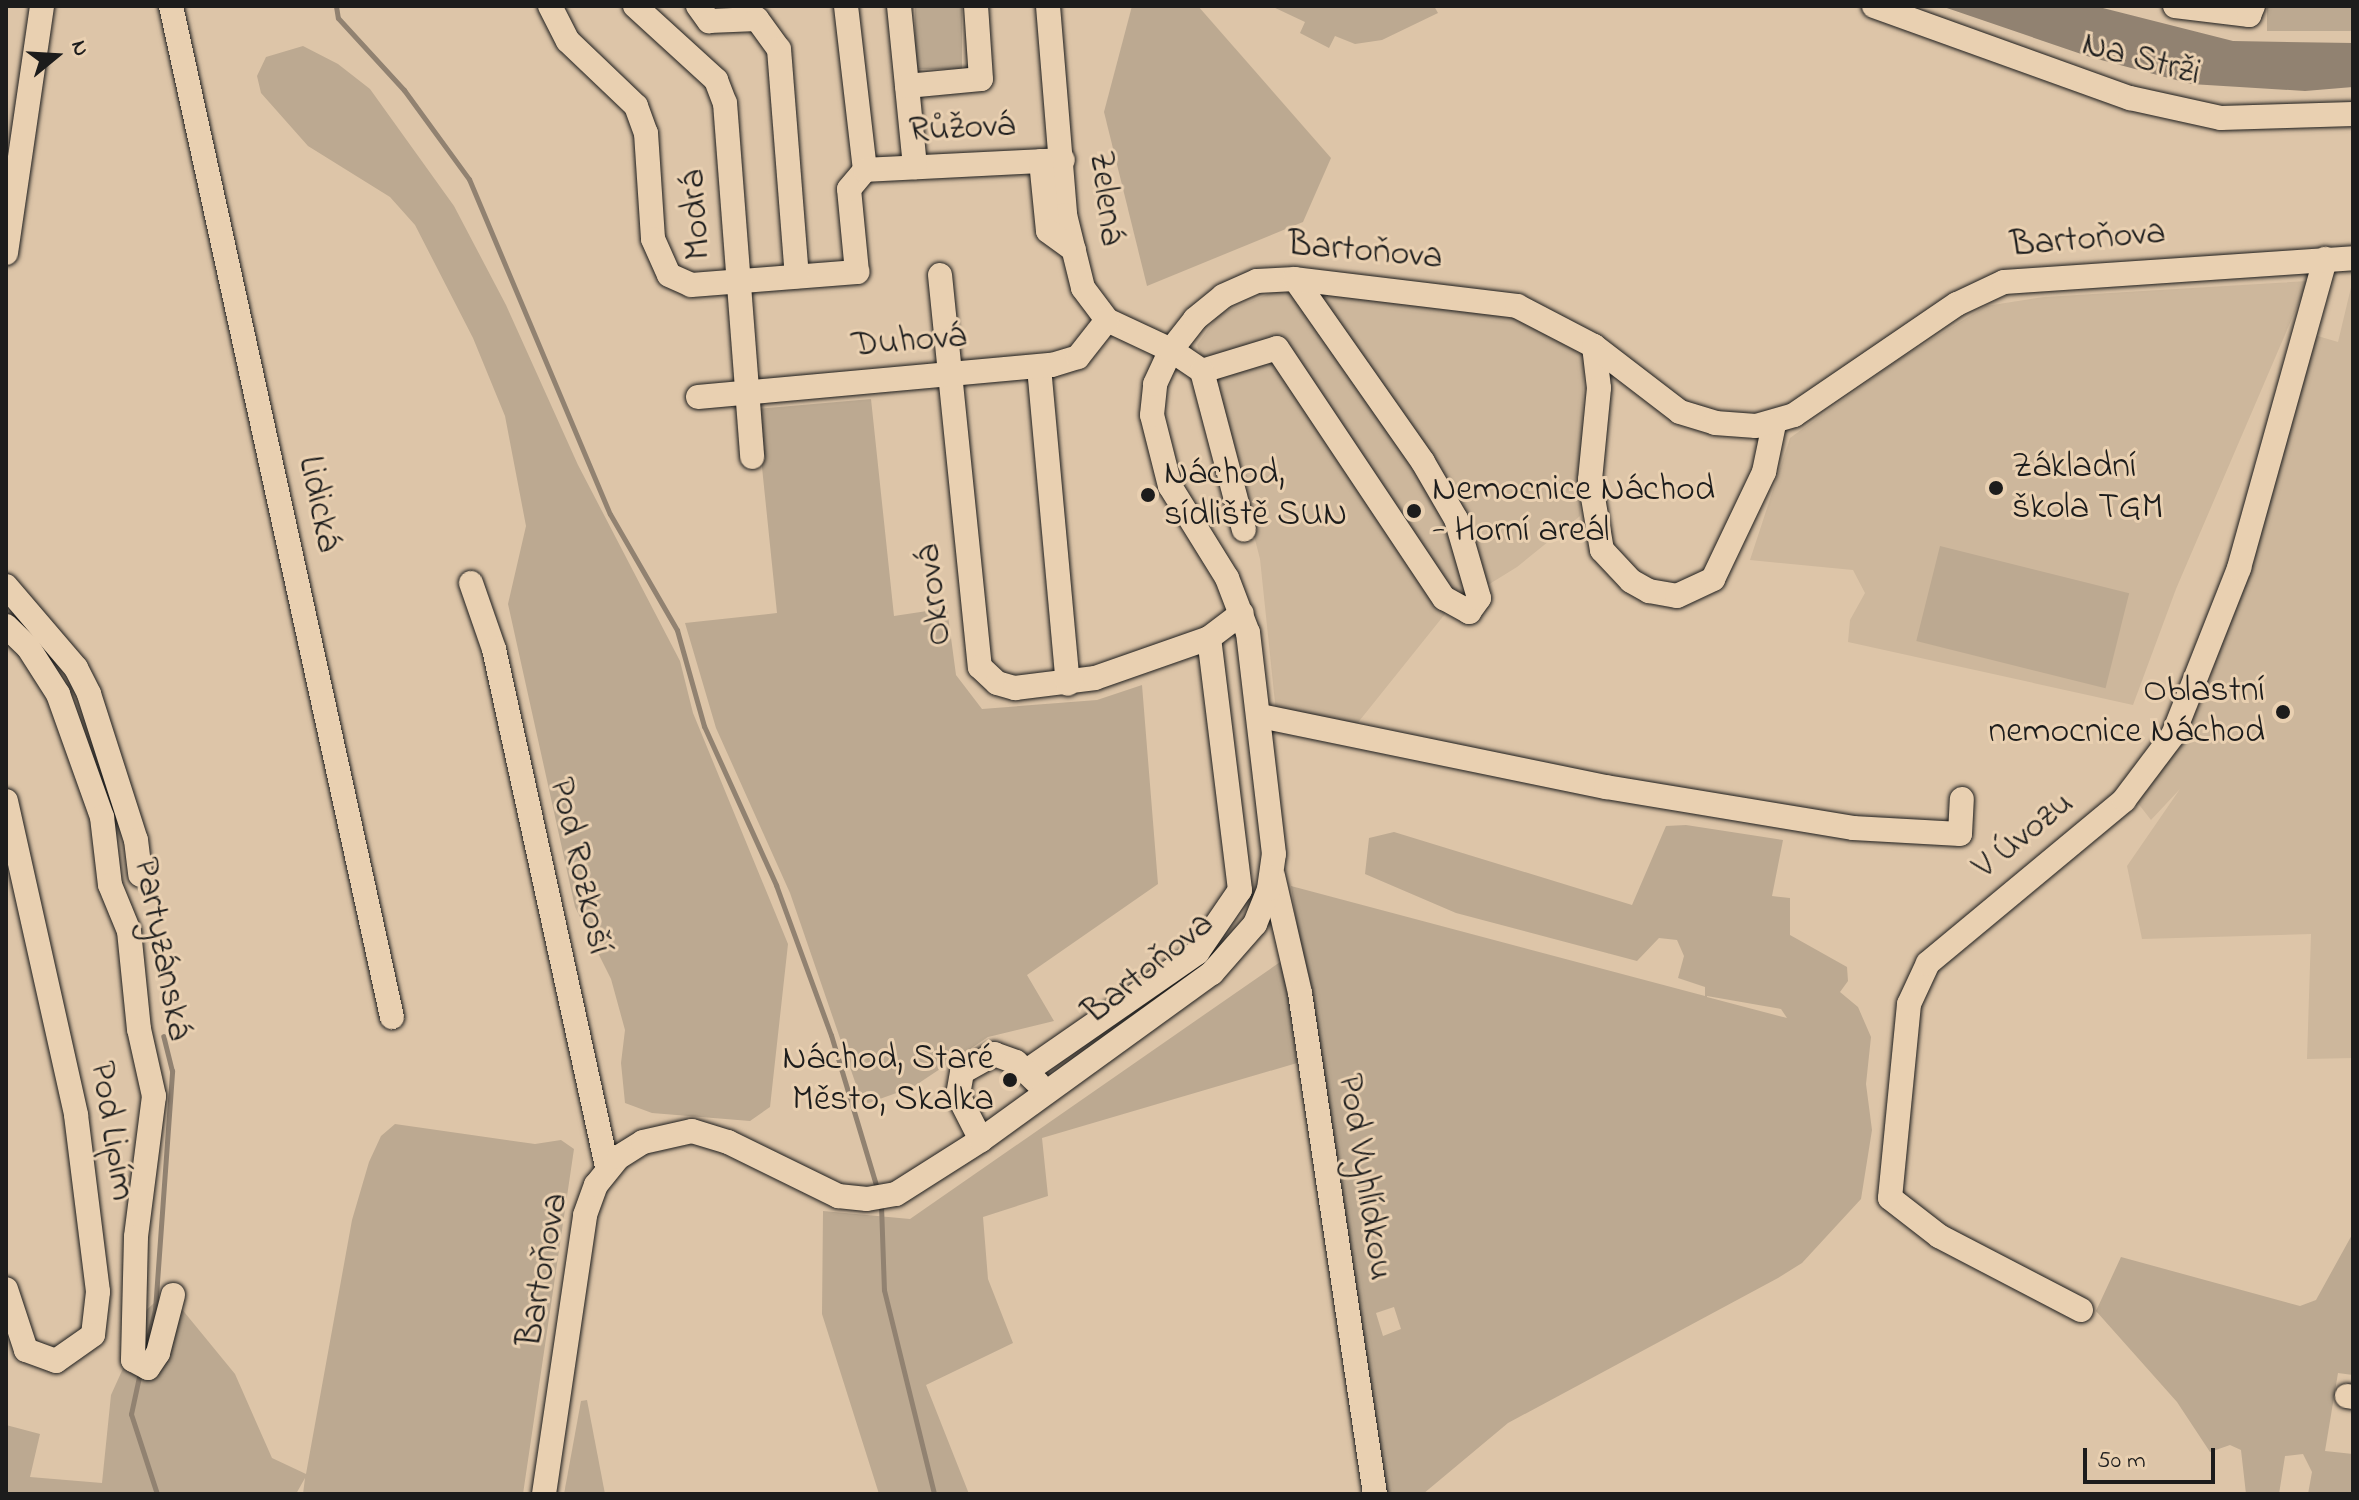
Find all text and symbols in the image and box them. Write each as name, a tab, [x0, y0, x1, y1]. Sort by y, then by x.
north arrow	[16, 16, 96, 96]
street label: Na Strži	[2077, 24, 2205, 96]
text: N	[61, 37, 96, 61]
street label: Růžová	[908, 105, 1016, 153]
street label: Zelená	[1078, 148, 1132, 248]
street label: Modrá	[672, 169, 722, 261]
street label: Bartoňova	[2009, 212, 2167, 268]
street label: Bartoňova	[1286, 224, 1444, 280]
street label: Duhová	[850, 315, 968, 369]
place label: Základní škola TGM	[2012, 445, 2163, 530]
street label: Lidická	[287, 452, 349, 556]
place label: Náchod, sídliště SUN	[1164, 452, 1347, 537]
place label: Nemocnice Náchod - Horní areál	[1432, 468, 1715, 553]
marker: Základní škola TGM	[1987, 479, 2005, 497]
marker: Náchod, sídliště SUN	[1139, 486, 1157, 504]
marker: Nemocnice Náchod - Horní areál	[1403, 500, 1425, 522]
street label: Okrová	[907, 542, 963, 648]
place label: Oblastní nemocnice Náchod	[1989, 669, 2265, 754]
marker: Oblastní nemocnice Náchod	[2272, 701, 2294, 723]
street label: Pod Rozkoší	[538, 774, 620, 958]
street label: V Úvozu	[1965, 782, 2083, 890]
street label: Partyzánská	[122, 854, 200, 1044]
street label: Bartoňova	[1075, 903, 1223, 1035]
place label: Náchod, Staré Město, Skalka	[782, 1037, 994, 1122]
street label: Pod Lipím	[79, 1058, 143, 1204]
marker: Náchod, Staré Město, Skalka	[1001, 1071, 1019, 1089]
street label: Pod Vyhlídkou	[1326, 1071, 1402, 1283]
street label: Bartoňova	[509, 1190, 579, 1350]
scale bar	[2087, 1432, 2219, 1482]
text: 50 m	[2097, 1444, 2146, 1479]

